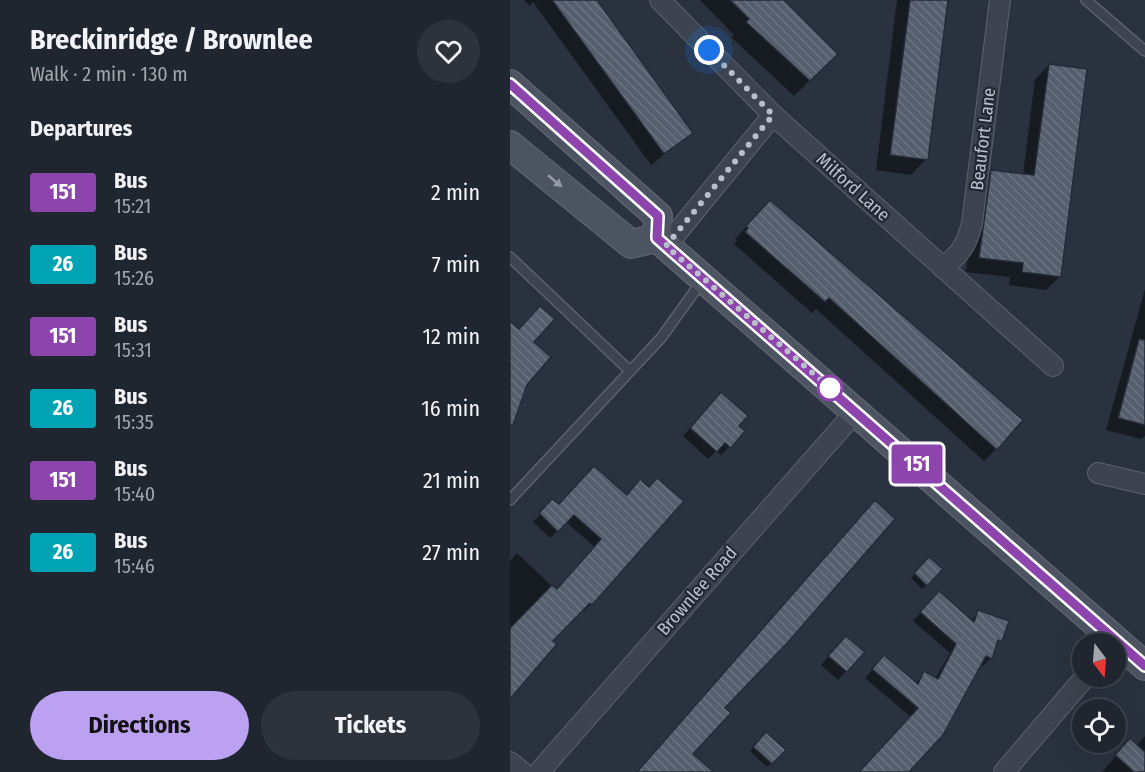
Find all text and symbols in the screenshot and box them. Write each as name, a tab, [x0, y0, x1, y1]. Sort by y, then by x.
button: heart	[417, 20, 480, 83]
text: Breckinridge / Brownlee	[30, 23, 313, 56]
your location	[694, 35, 724, 65]
text: Walk · 2 min · 130 m	[30, 62, 188, 86]
street label: Beaufort Lane	[966, 86, 1000, 191]
text: Departures	[30, 115, 132, 142]
street label: Milford Lane	[812, 148, 894, 226]
text: Bus	[114, 167, 147, 194]
one-way arrow	[547, 175, 563, 188]
text: 151	[50, 179, 76, 205]
text: 2 min	[431, 179, 480, 206]
text: 15:21	[114, 194, 151, 218]
text: Bus	[114, 239, 147, 266]
text: 26	[53, 251, 73, 277]
text: 7 min	[432, 251, 480, 278]
text: 15:26	[114, 266, 154, 290]
text: Bus	[114, 311, 147, 338]
text: 151	[50, 323, 76, 349]
text: 12 min	[422, 323, 480, 350]
text: 15:31	[114, 338, 152, 362]
unlabelled marker	[817, 375, 843, 401]
text: Bus	[114, 383, 147, 410]
text: 26	[53, 395, 73, 421]
text: 16 min	[421, 395, 480, 422]
text: 15:35	[114, 410, 154, 434]
line badge: 151	[882, 444, 952, 484]
text: 151	[904, 451, 930, 477]
text: Bus	[114, 455, 147, 482]
text: 151	[50, 467, 76, 493]
text: 21 min	[423, 467, 480, 494]
text: 15:40	[114, 482, 155, 506]
text: Bus	[114, 527, 147, 554]
text: 26	[53, 539, 73, 565]
text: 27 min	[422, 539, 480, 566]
street label: Brownlee Road	[652, 542, 742, 640]
text: 15:46	[114, 554, 155, 578]
north arrow	[1072, 633, 1126, 687]
map controls	[1072, 633, 1126, 753]
button: Directions	[30, 691, 249, 760]
button: Tickets	[261, 691, 480, 760]
button: locate	[1072, 699, 1126, 753]

